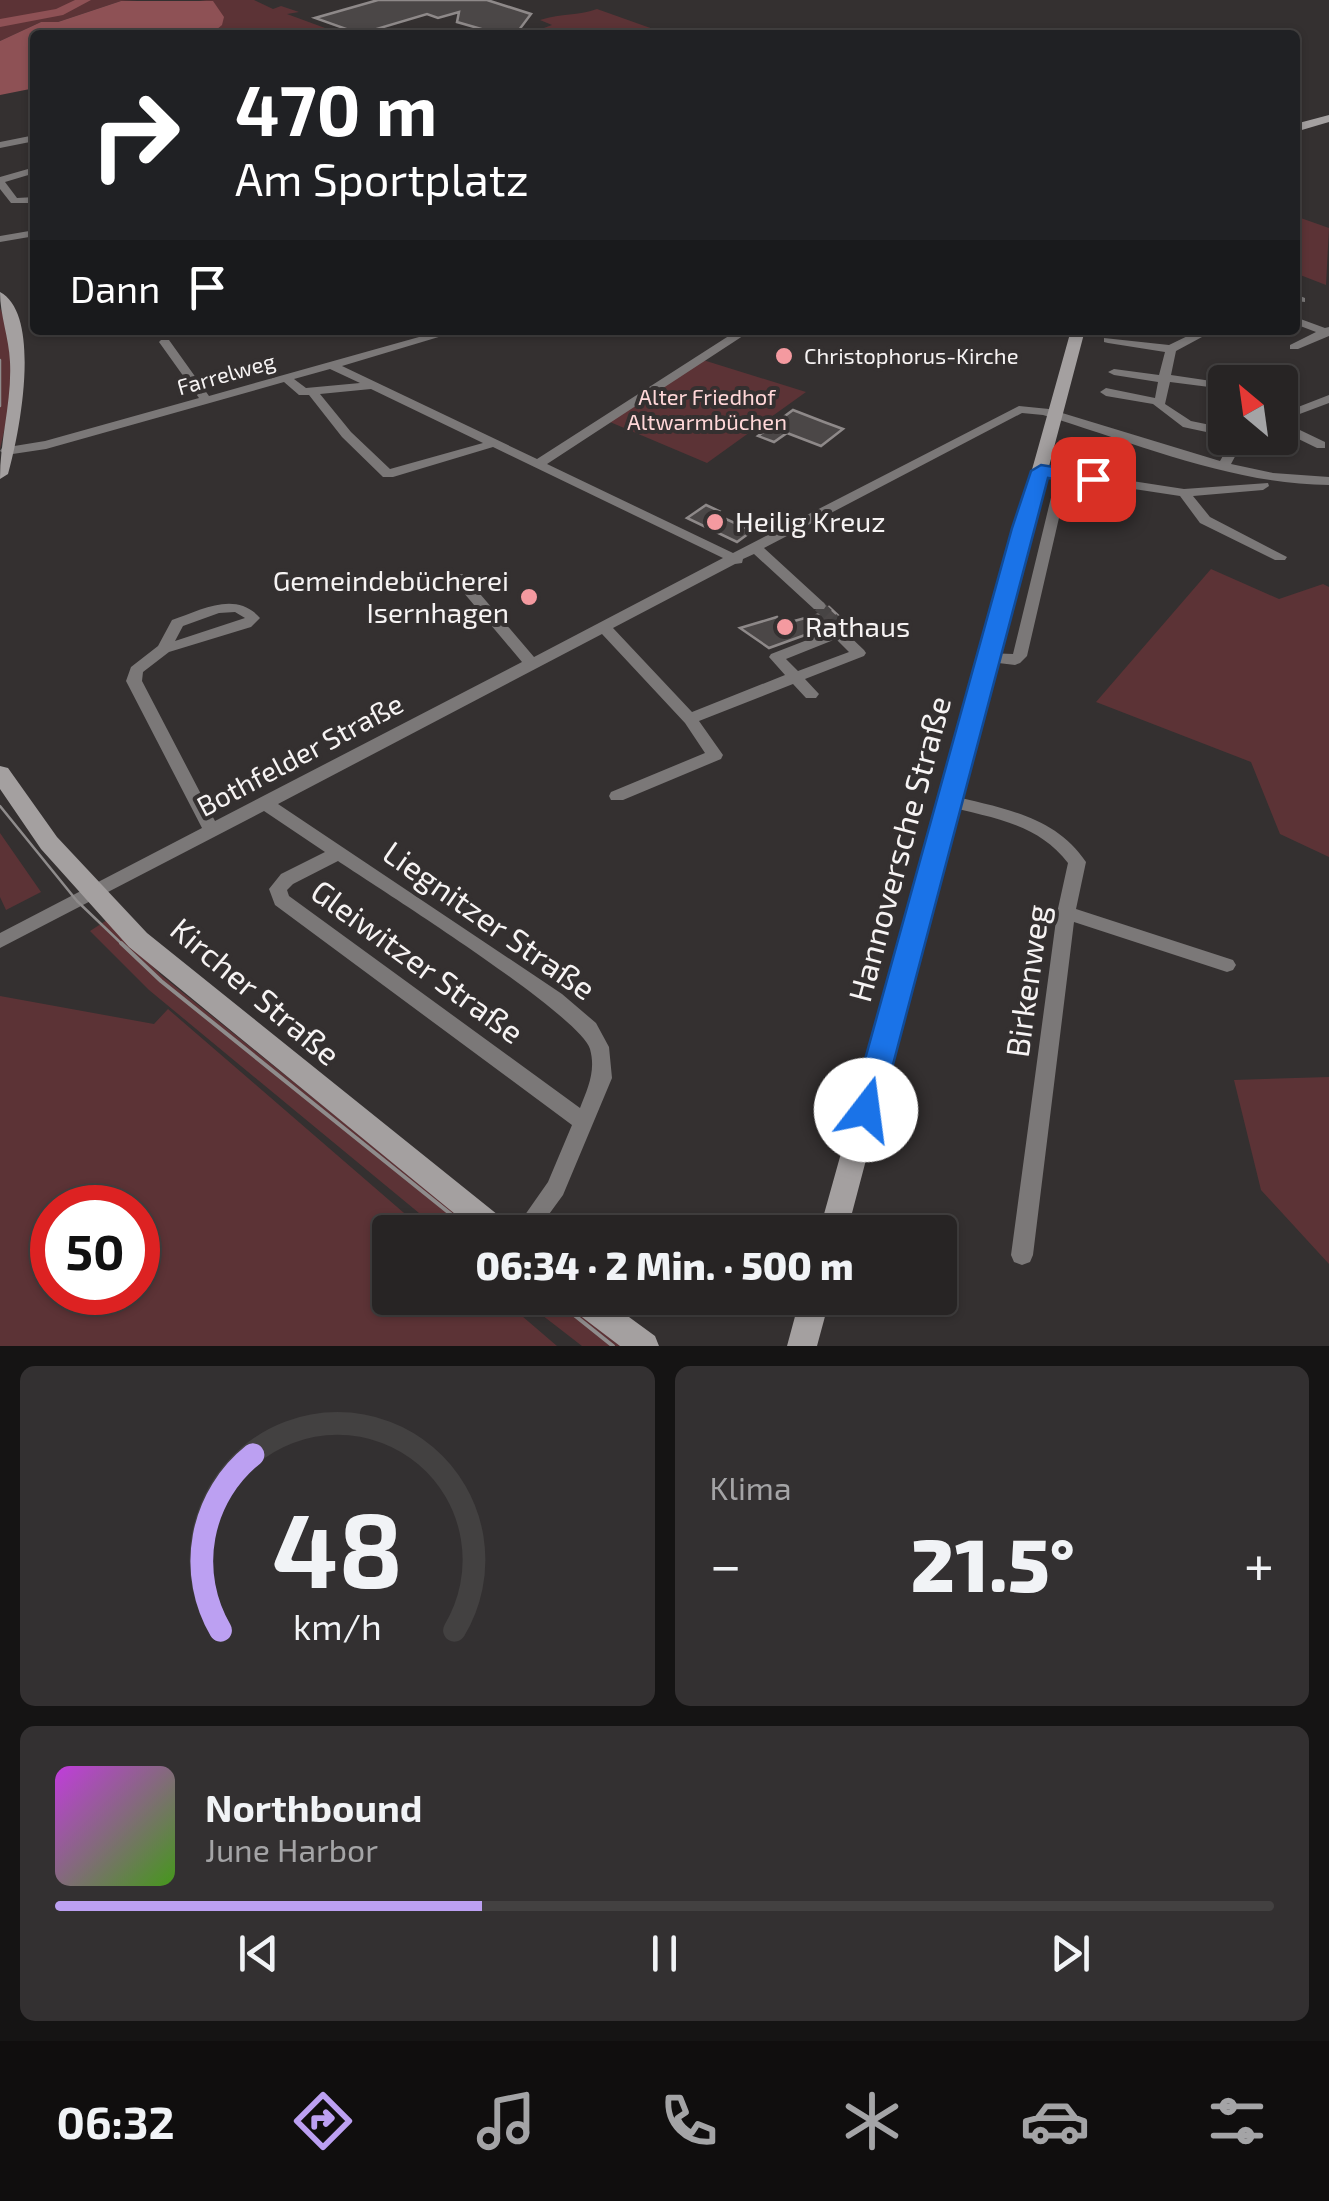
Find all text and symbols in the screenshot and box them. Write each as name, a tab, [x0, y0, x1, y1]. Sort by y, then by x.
text: 470 m	[235, 66, 438, 150]
icon: right	[70, 70, 200, 200]
text: Am Sportplatz	[235, 151, 529, 205]
icon: arrive	[180, 260, 235, 315]
text: Dann	[70, 265, 160, 311]
place label: Christophorus-Kirche	[804, 342, 1018, 368]
marker: Christophorus-Kirche	[773, 345, 795, 367]
street label: Farrelweg	[174, 347, 278, 399]
north arrow	[1208, 365, 1298, 455]
map controls	[1208, 365, 1298, 455]
park label: Alter Friedhof Altwarmbüchen	[627, 383, 787, 434]
pin	[1051, 437, 1136, 522]
icon: arrive	[1066, 452, 1121, 507]
place label: Heilig Kreuz	[735, 504, 886, 538]
marker: Heilig Kreuz	[704, 511, 726, 533]
place label: Gemeindebücherei Isernhagen	[273, 563, 509, 629]
marker: Gemeindebücherei Isernhagen	[518, 586, 540, 608]
place label: Rathaus	[805, 609, 910, 643]
marker: Rathaus	[774, 616, 796, 638]
street label: Bothfelder Straße	[191, 685, 408, 823]
street label: Hannoversche Straße	[839, 691, 957, 1005]
street label: Liegnitzer Straße	[377, 832, 603, 1007]
street label: Gleiwitzer Straße	[305, 871, 532, 1050]
street label: Birkenweg	[997, 902, 1056, 1059]
street label: Kircher Straße	[164, 909, 349, 1072]
position arrow	[814, 1058, 918, 1162]
speed limit sign: 50	[30, 1185, 160, 1315]
text: 06:34 · 2 Min. · 500 m	[476, 1242, 854, 1288]
text: Klima	[710, 1468, 791, 1506]
text: 48	[272, 1484, 403, 1609]
text: 21.5°	[911, 1517, 1075, 1607]
text: −	[710, 1530, 742, 1596]
text: +	[1244, 1530, 1274, 1596]
text: km/h	[293, 1604, 382, 1647]
text: Northbound	[205, 1784, 423, 1830]
text: June Harbor	[205, 1830, 378, 1868]
icon: previous	[231, 1926, 286, 1981]
icon: pause	[637, 1926, 692, 1981]
icon: next	[1043, 1926, 1098, 1981]
icon: directions	[288, 2086, 358, 2156]
icon: music	[471, 2086, 541, 2156]
icon: phone	[654, 2086, 724, 2156]
icon: climate	[837, 2086, 907, 2156]
icon: car	[1020, 2086, 1090, 2156]
icon: filters	[1202, 2086, 1272, 2156]
text: 06:32	[56, 2094, 175, 2148]

